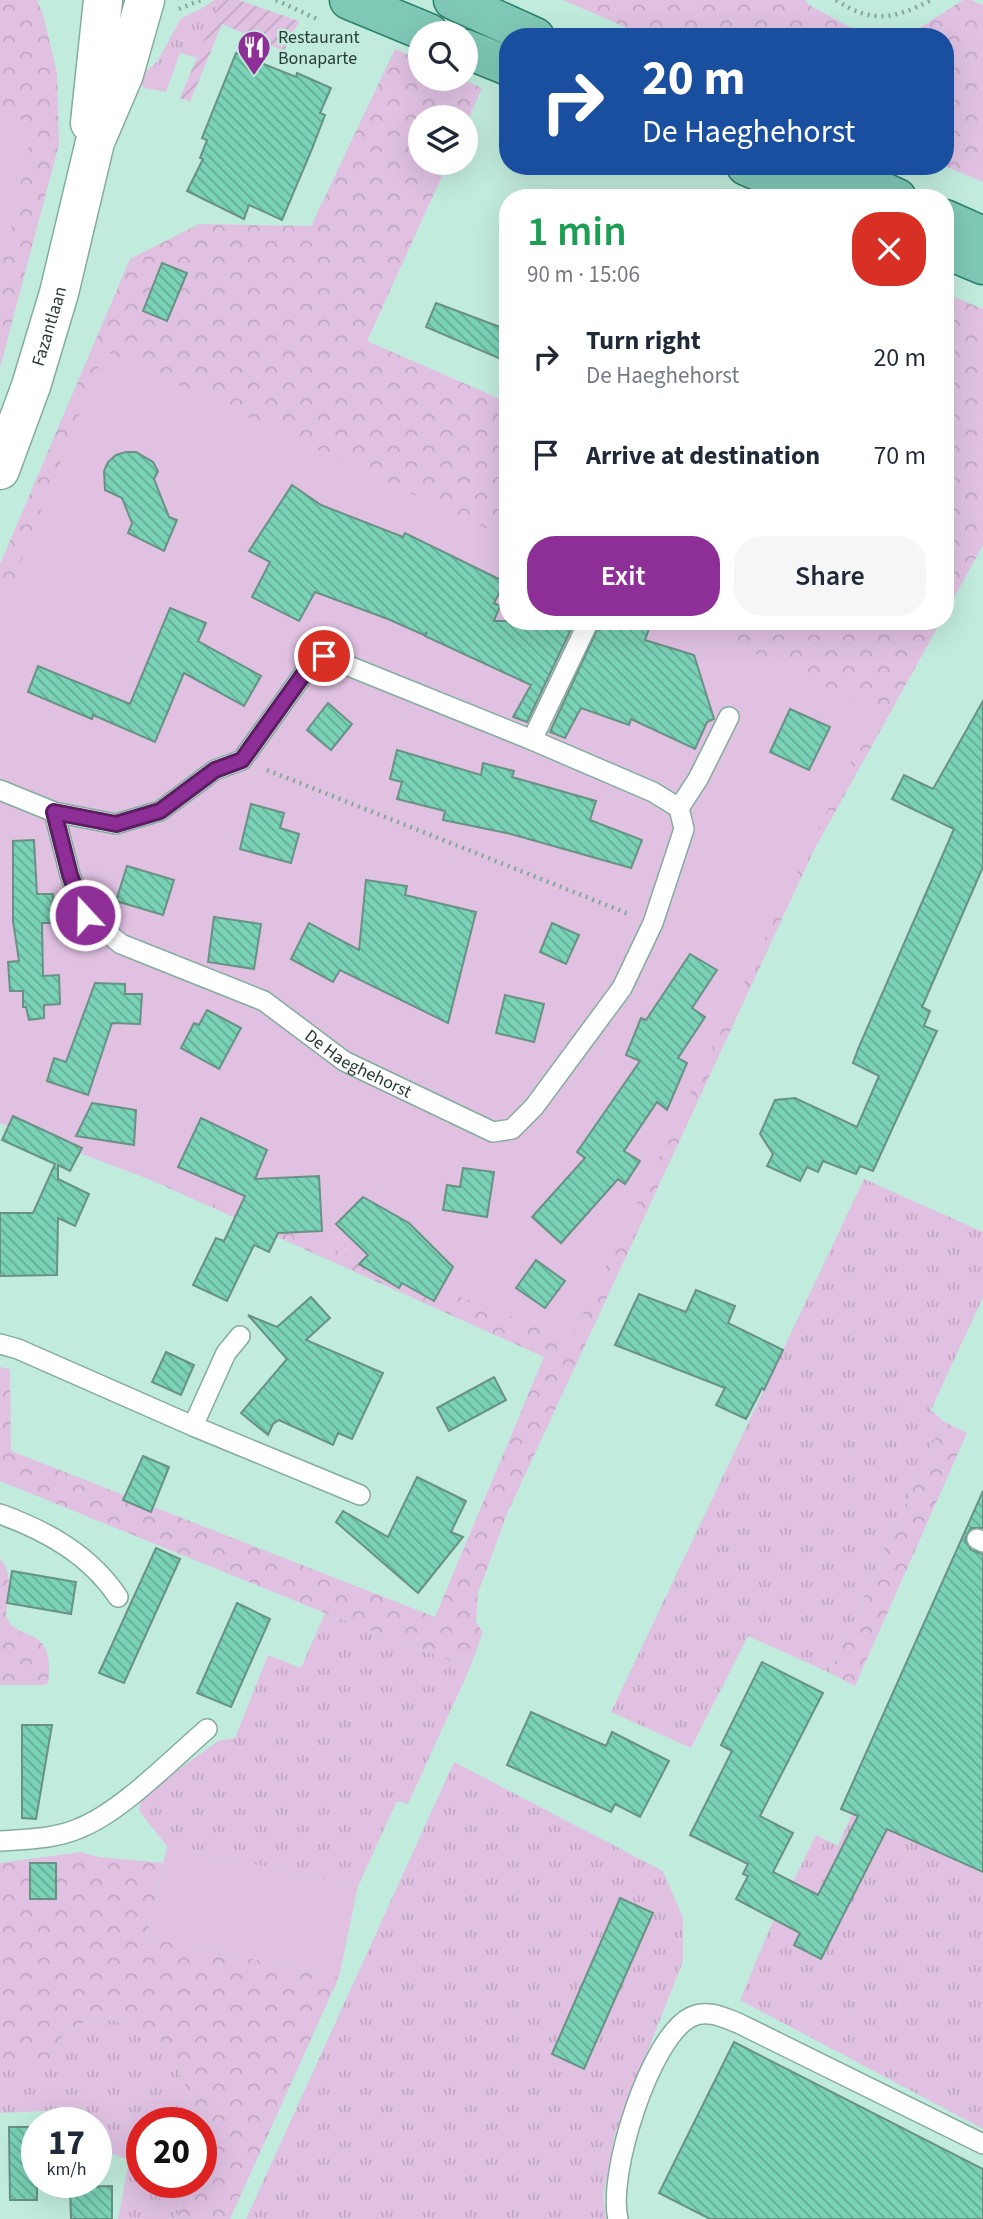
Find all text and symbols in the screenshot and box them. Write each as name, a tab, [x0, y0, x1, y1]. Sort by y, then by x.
map controls	[408, 21, 478, 175]
button: search	[408, 21, 478, 91]
place label: Restaurant Bonaparte	[278, 25, 360, 71]
restaurant icon: Restaurant Bonaparte	[235, 28, 273, 77]
text: 20 m	[642, 44, 746, 114]
icon: right	[527, 56, 618, 147]
button: layers	[408, 105, 478, 175]
text: De Haeghehorst	[642, 109, 855, 155]
text: 1 min	[527, 202, 627, 262]
button: close	[852, 212, 926, 286]
text: 90 m · 15:06	[527, 258, 640, 291]
street label: Fazantlaan	[26, 284, 73, 369]
text: Turn right	[586, 322, 701, 359]
icon: right	[527, 338, 565, 376]
text: 20 m	[873, 339, 926, 376]
text: De Haeghehorst	[586, 359, 739, 392]
icon: arrive	[527, 436, 565, 474]
text: Arrive at destination	[586, 437, 820, 474]
text: 70 m	[873, 437, 926, 474]
button: Exit	[527, 536, 720, 616]
button: Share	[734, 536, 926, 616]
pin	[294, 626, 354, 686]
icon: arrive	[305, 637, 343, 675]
position arrow	[48, 878, 122, 952]
street label: De Haeghehorst	[299, 1024, 416, 1104]
speed limit sign: 20	[126, 2107, 217, 2198]
text: 17	[48, 2118, 85, 2168]
text: km/h	[47, 2157, 86, 2182]

